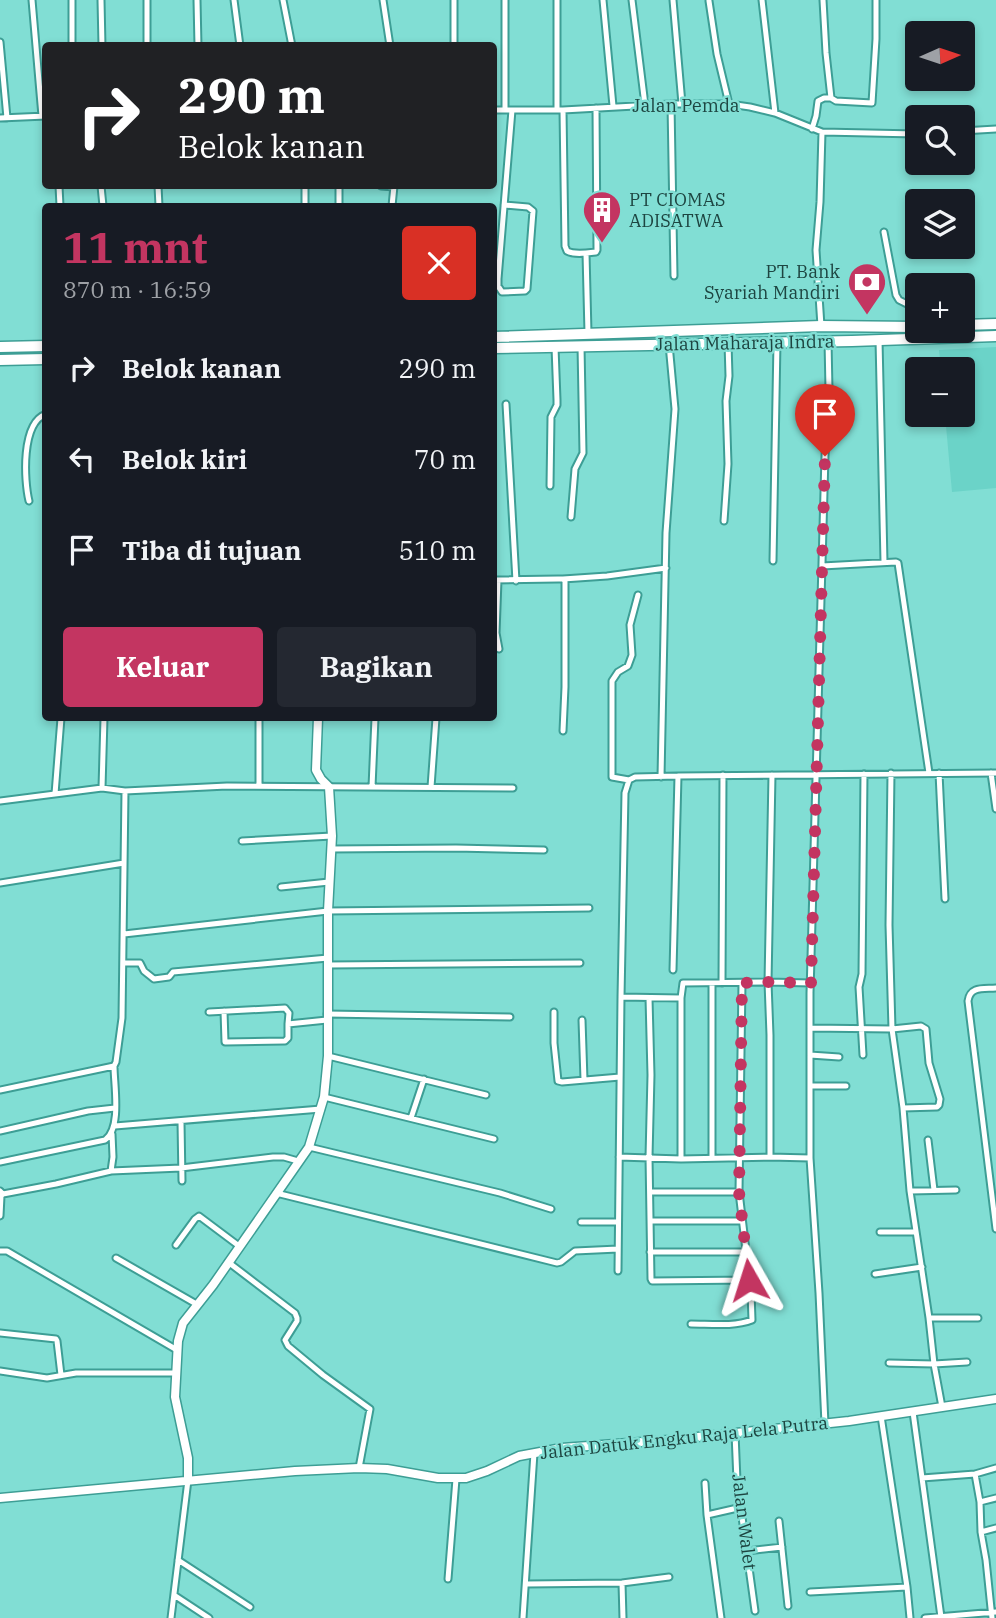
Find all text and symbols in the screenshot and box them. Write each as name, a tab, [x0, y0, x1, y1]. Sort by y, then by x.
north arrow	[905, 21, 975, 91]
map controls	[905, 21, 975, 427]
text: 290 m	[178, 63, 325, 126]
icon: right	[63, 70, 154, 161]
street label: Jalan Pemda	[632, 94, 740, 117]
button: search	[905, 105, 975, 175]
text: Belok kanan	[178, 125, 365, 167]
place label: PT CIOMAS ADISATWA	[629, 188, 726, 232]
building icon: PT CIOMAS ADISATWA	[581, 189, 623, 244]
button: layers	[905, 189, 975, 259]
text: 11 mnt	[63, 220, 207, 275]
button: close	[402, 226, 476, 300]
place label: PT. Bank Syariah Mandiri	[704, 260, 840, 304]
bank icon: PT. Bank Syariah Mandiri	[846, 261, 888, 316]
button: +	[905, 273, 975, 343]
text: 870 m · 16:59	[63, 274, 212, 304]
street label: Jalan Maharaja Indra	[655, 329, 835, 356]
icon: right	[63, 349, 101, 387]
text: Belok kanan	[122, 351, 281, 385]
text: 290 m	[398, 351, 476, 385]
button: −	[905, 357, 975, 427]
pin	[795, 384, 855, 456]
icon: arrive	[806, 395, 844, 433]
icon: left	[63, 440, 101, 478]
text: Belok kiri	[122, 442, 247, 476]
text: 70 m	[414, 442, 476, 476]
icon: arrive	[63, 531, 101, 569]
text: Tiba di tujuan	[122, 533, 302, 567]
text: 510 m	[398, 533, 476, 567]
button: Keluar	[63, 627, 263, 707]
button: Bagikan	[277, 627, 476, 707]
position arrow	[712, 1243, 786, 1317]
street label: Jalan Datuk Engku Raja Lela Putra	[539, 1411, 829, 1464]
street label: Jalan Walet	[727, 1473, 762, 1571]

